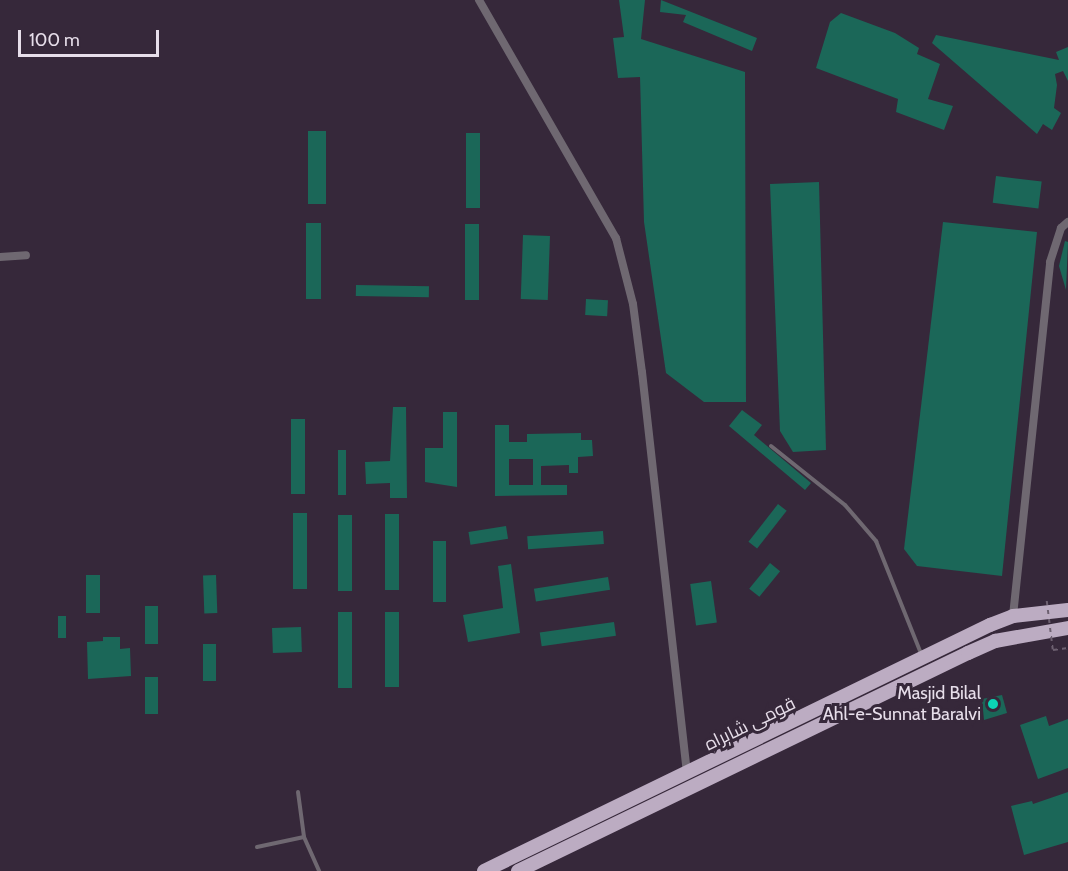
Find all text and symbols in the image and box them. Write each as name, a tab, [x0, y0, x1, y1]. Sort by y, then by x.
scale bar	[21, 18, 162, 56]
text: 100 m	[29, 29, 80, 51]
place label: Masjid Bilal Ahl-e-Sunnat Baralvi	[823, 683, 981, 726]
street label: قومی شاہراہ	[701, 693, 799, 755]
marker: Masjid Bilal Ahl-e-Sunnat Baralvi	[986, 697, 1000, 711]

